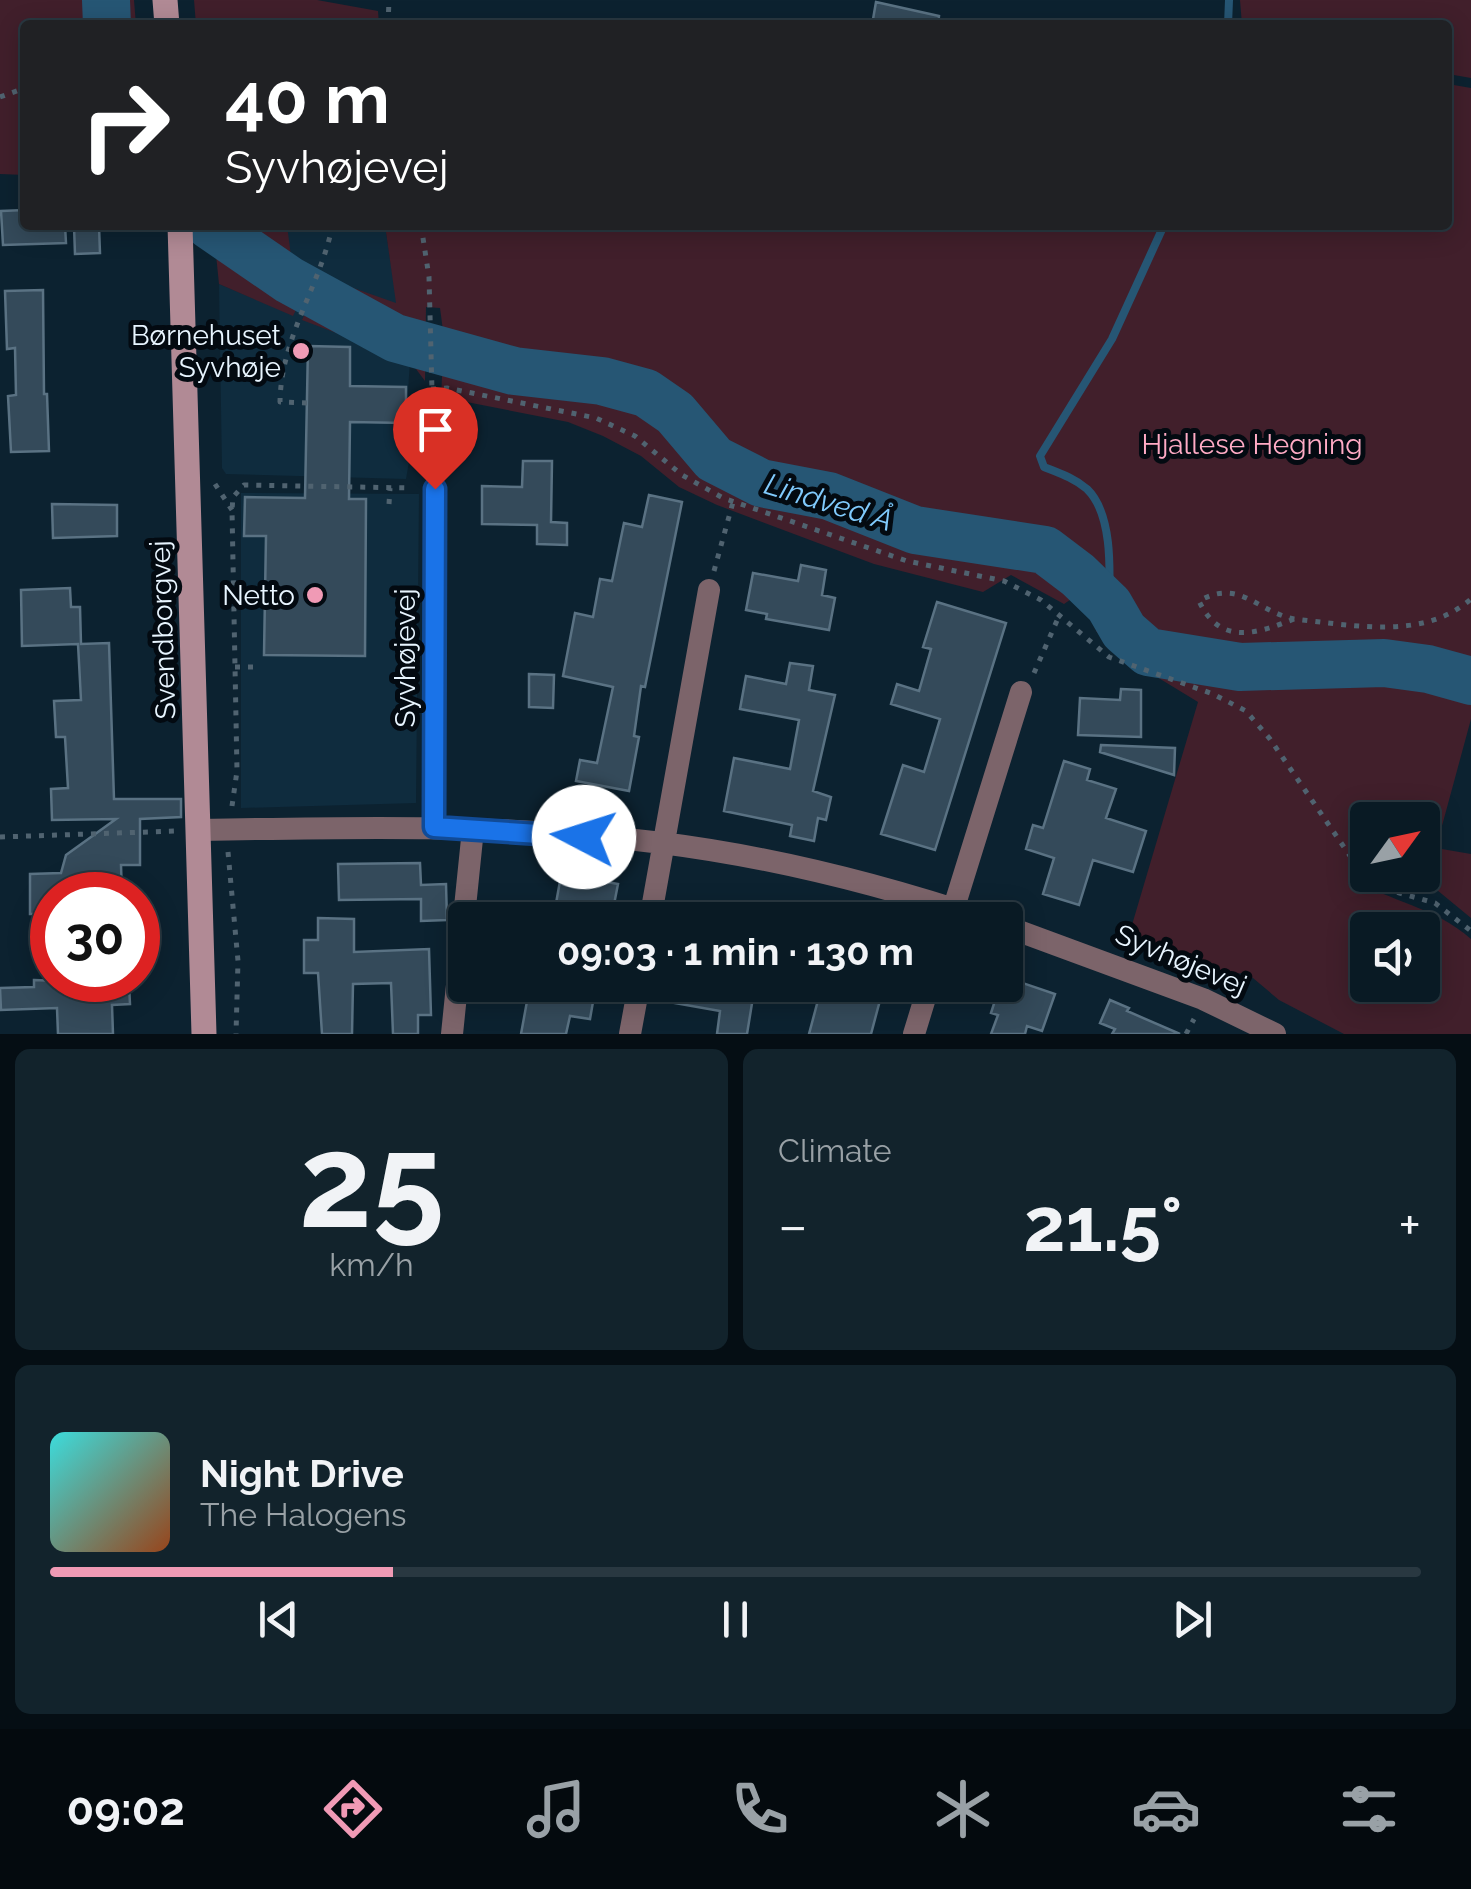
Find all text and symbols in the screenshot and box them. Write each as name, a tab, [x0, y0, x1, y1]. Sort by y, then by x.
text: 40 m	[225, 57, 390, 139]
icon: right	[60, 60, 190, 190]
text: Syvhøjevej	[225, 141, 449, 194]
place label: Børnehuset Syvhøje	[131, 319, 282, 384]
marker: Børnehuset Syvhøje	[290, 340, 312, 362]
pin	[393, 387, 478, 490]
icon: arrive	[408, 402, 463, 457]
park label: Hjallese Hegning	[1141, 428, 1363, 461]
water label: Lindved Å	[761, 466, 897, 538]
street label: Svendborgvej	[143, 540, 183, 720]
place label: Netto	[222, 579, 295, 612]
marker: Netto	[304, 584, 326, 606]
street label: Syvhøjevej	[389, 588, 422, 728]
position arrow	[532, 785, 636, 889]
north arrow	[1350, 802, 1440, 892]
map controls	[1350, 802, 1440, 1002]
speed limit sign: 30	[30, 872, 160, 1002]
button: sound	[1350, 912, 1440, 1002]
street label: Syvhøjevej	[1111, 918, 1251, 1002]
text: 09:03 · 1 min · 130 m	[557, 929, 914, 974]
text: 25	[299, 1105, 444, 1257]
text: Climate	[778, 1132, 892, 1169]
text: 21.5°	[1023, 1180, 1182, 1269]
text: −	[778, 1193, 808, 1258]
text: +	[1398, 1193, 1421, 1258]
text: km/h	[329, 1246, 414, 1283]
text: Night Drive	[200, 1451, 404, 1496]
text: The Halogens	[200, 1496, 406, 1533]
icon: previous	[251, 1592, 306, 1647]
icon: pause	[708, 1592, 763, 1647]
icon: next	[1165, 1592, 1220, 1647]
icon: directions	[318, 1774, 388, 1844]
icon: music	[521, 1774, 591, 1844]
icon: phone	[725, 1774, 795, 1844]
icon: climate	[928, 1774, 998, 1844]
icon: car	[1131, 1774, 1201, 1844]
icon: filters	[1334, 1774, 1404, 1844]
text: 09:02	[67, 1783, 185, 1836]

